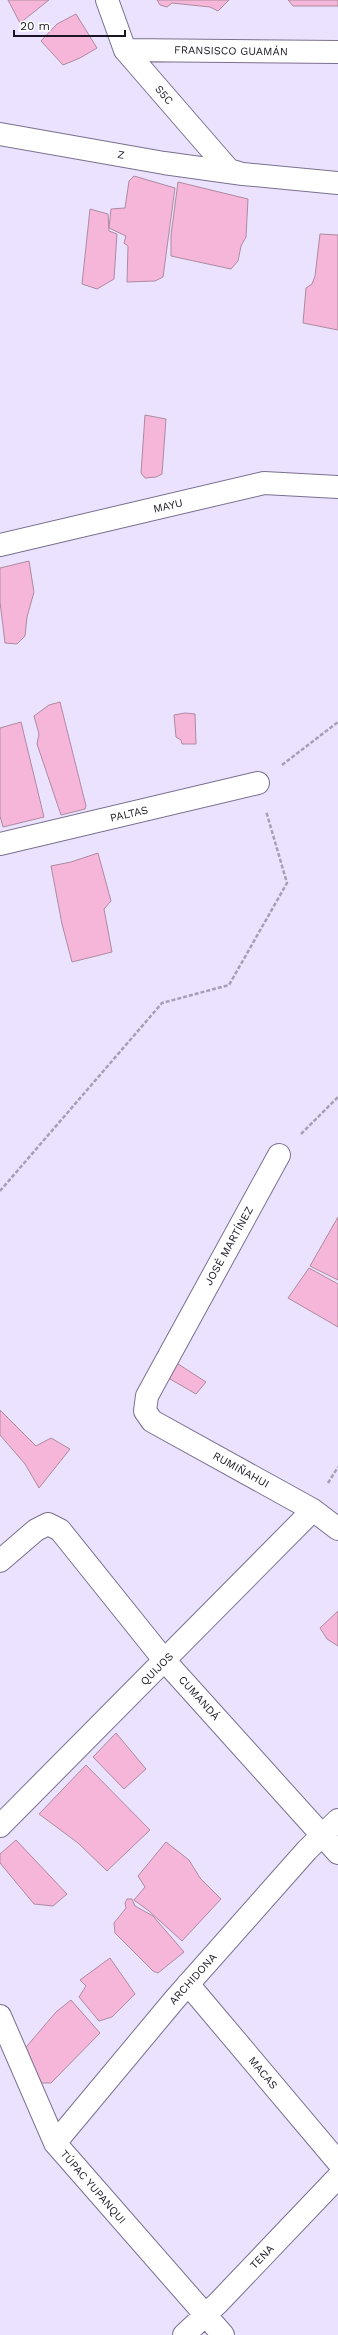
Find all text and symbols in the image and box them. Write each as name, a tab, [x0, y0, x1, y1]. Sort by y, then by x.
scale bar	[14, 12, 125, 38]
text: 20 m	[20, 19, 50, 33]
street label: FRANSISCO GUAMÁN	[174, 43, 288, 58]
street label: S5C	[152, 83, 176, 108]
street label: Z	[116, 148, 126, 162]
street label: MAYU	[152, 496, 184, 516]
street label: PALTAS	[109, 803, 149, 825]
street label: JOSÉ MARTÍNEZ	[201, 1204, 256, 1288]
street label: RUMIÑAHUI	[211, 1449, 271, 1491]
street label: QUIJOS	[138, 1650, 176, 1688]
street label: CUMANDÁ	[176, 1673, 223, 1723]
street label: ARCHIDONA	[166, 1951, 220, 2007]
street label: MACAS	[246, 2054, 280, 2092]
street label: TÚPAC YUPANQUI	[57, 2147, 129, 2226]
street label: TENA	[247, 2242, 277, 2272]

